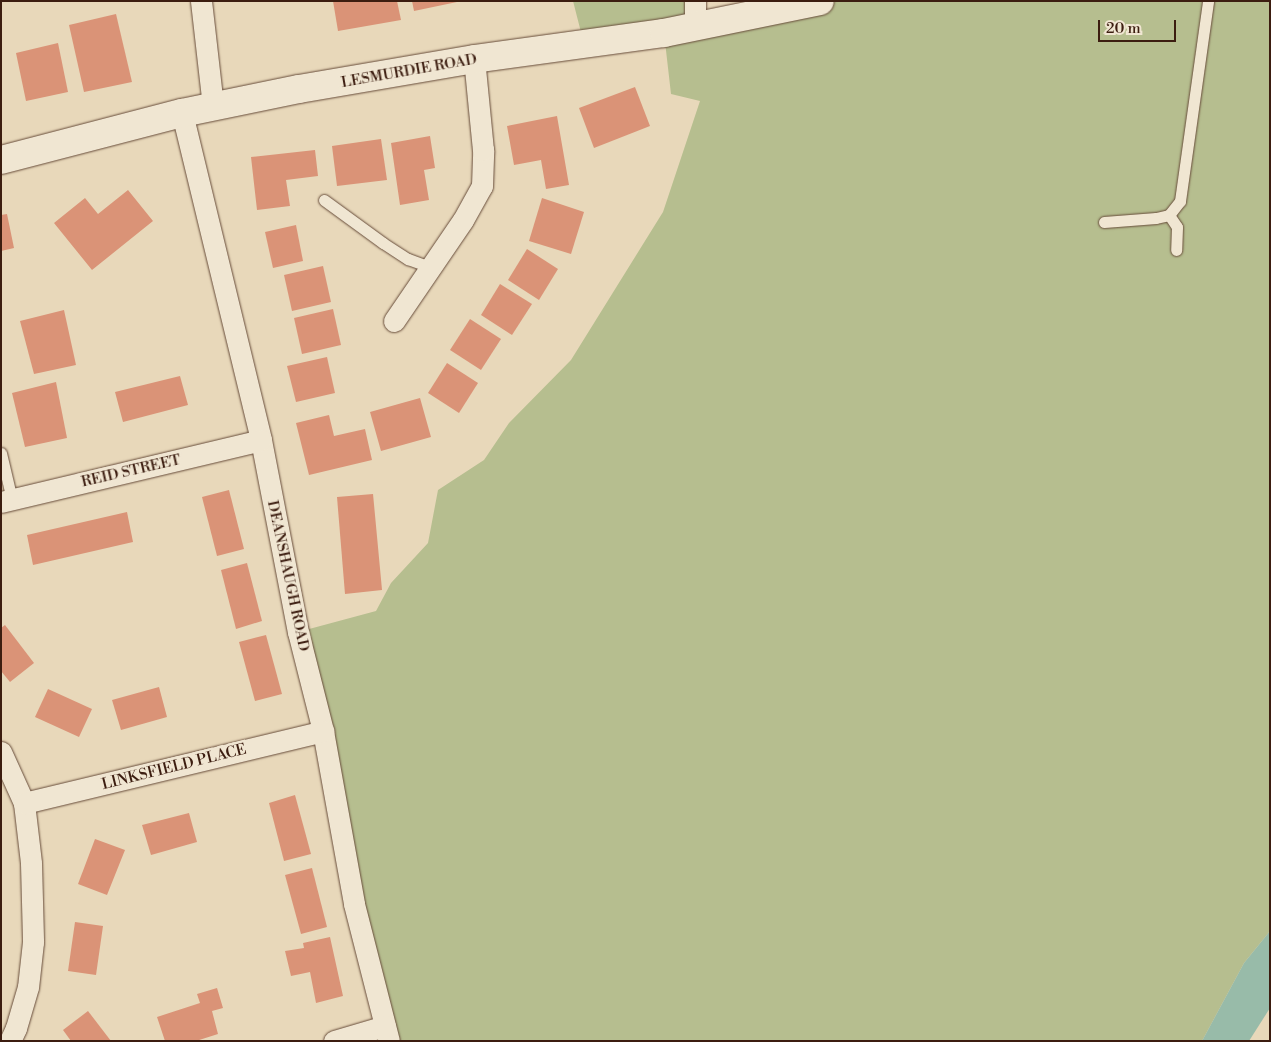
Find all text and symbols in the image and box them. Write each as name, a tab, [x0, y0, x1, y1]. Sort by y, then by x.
scale bar	[1101, 10, 1178, 42]
text: 20 m	[1106, 19, 1141, 38]
street label: LESMURDIE ROAD	[340, 50, 478, 92]
street label: REID STREET	[79, 451, 183, 491]
street label: DEANSHAUGH ROAD	[263, 499, 313, 653]
street label: LINKSFIELD PLACE	[100, 740, 248, 794]

